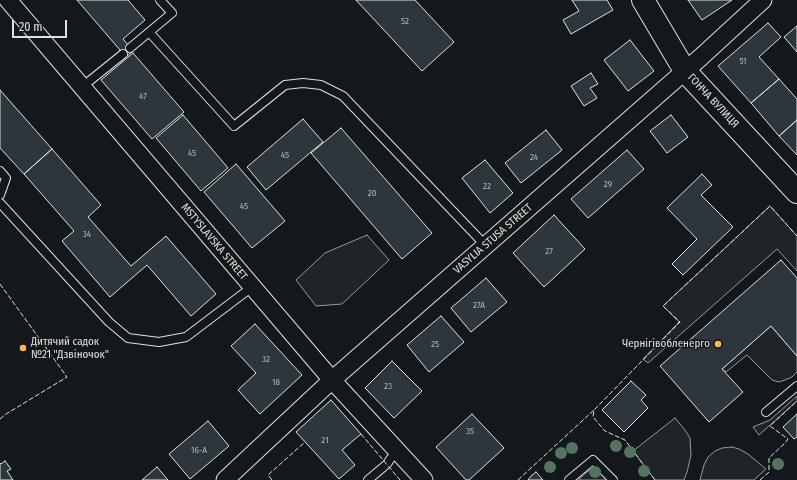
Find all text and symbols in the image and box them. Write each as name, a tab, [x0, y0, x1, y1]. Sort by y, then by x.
scale bar	[14, 12, 69, 38]
house number: 52	[401, 16, 409, 26]
text: 20 m	[19, 20, 43, 34]
house number: 51	[739, 56, 747, 66]
street label: ГОНЧА ВУЛИЦЯ	[685, 71, 741, 131]
house number: 47	[139, 91, 147, 101]
house number: 45	[188, 148, 196, 158]
house number: 45	[281, 150, 289, 160]
house number: 24	[530, 152, 538, 162]
house number: 29	[604, 179, 612, 189]
house number: 22	[483, 181, 491, 191]
house number: 20	[368, 188, 376, 198]
street label: MSTYSLAVSKA STREET	[178, 201, 250, 283]
house number: 45	[240, 201, 248, 211]
street label: VASYLIA STUSA STREET	[451, 201, 535, 277]
house number: 34	[83, 229, 91, 239]
house number: 27	[545, 246, 553, 256]
house number: 27А	[473, 300, 485, 310]
place label: Дитячий садок №21 "Дзвіночок"	[31, 335, 109, 361]
place label: Чернігівобленерго	[622, 337, 710, 351]
house number: 25	[431, 339, 439, 349]
marker: Чернігівобленерго	[713, 339, 723, 349]
marker: Дитячий садок №21 "Дзвіночок"	[18, 343, 28, 353]
house number: 32	[262, 354, 270, 364]
house number: 18	[272, 377, 280, 387]
house number: 23	[384, 381, 392, 391]
house number: 35	[466, 426, 474, 436]
house number: 21	[321, 435, 329, 445]
house number: 16-А	[191, 445, 207, 455]

